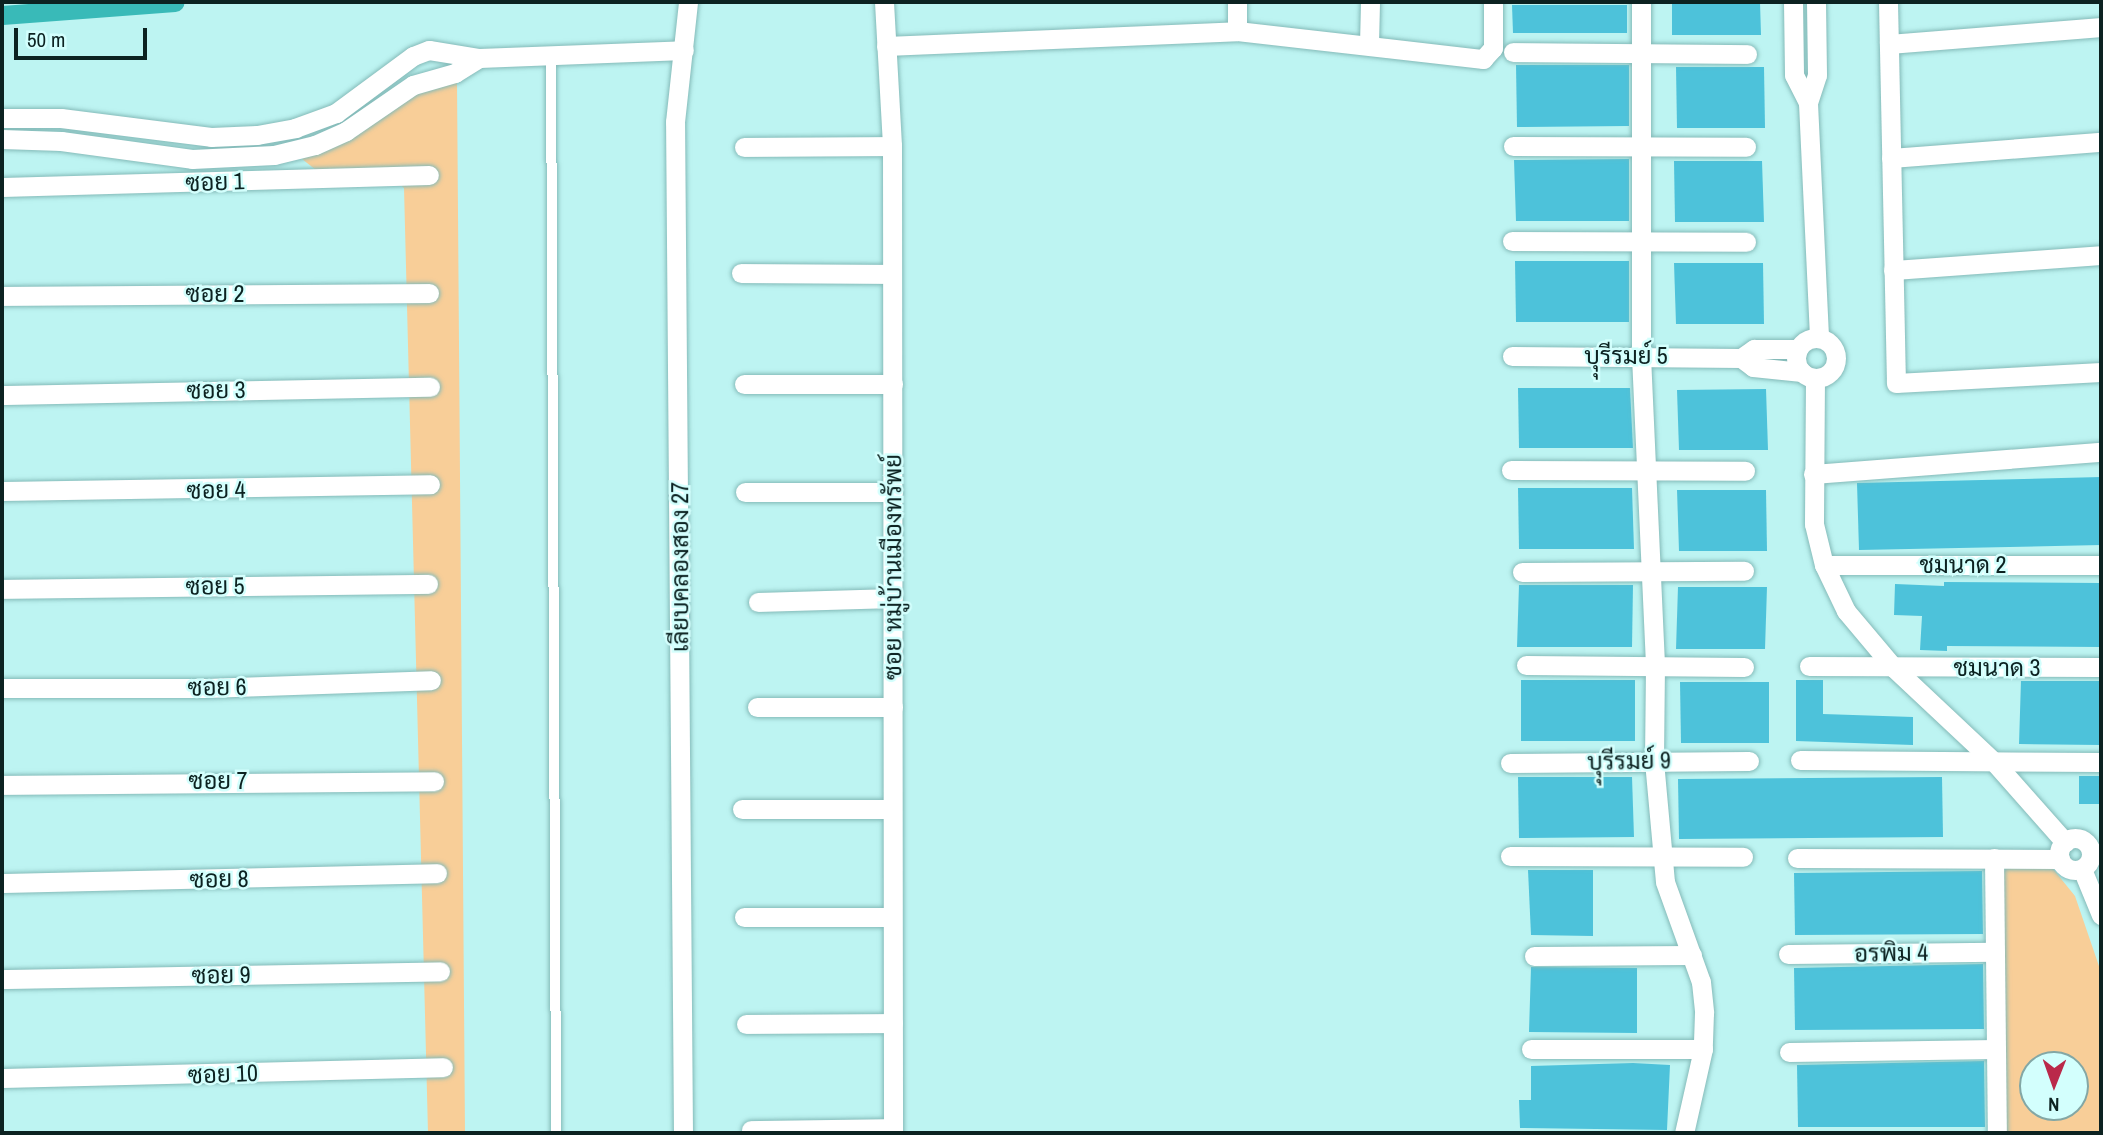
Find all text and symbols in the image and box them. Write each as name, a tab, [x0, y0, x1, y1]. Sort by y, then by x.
scale bar	[18, 14, 150, 58]
text: 50 m	[27, 25, 65, 54]
street label: ซอย 1	[185, 167, 245, 197]
street label: ซอย 2	[185, 280, 245, 308]
street label: บุุรีรมย์ 5	[1584, 342, 1668, 370]
street label: ซอย 3	[186, 375, 246, 405]
street label: ซอย หมู่บ้านเมืองทรัพย์	[879, 454, 907, 680]
street label: ซอย 4	[186, 475, 246, 505]
street label: เลียบคลองสอง 27	[666, 482, 694, 652]
street label: ชมนาด 2	[1920, 551, 2006, 579]
street label: ซอย 5	[185, 571, 245, 601]
street label: ชมนาด 3	[1954, 654, 2040, 682]
street label: ซอย 6	[187, 672, 247, 702]
street label: บุุรีรมย์ 9	[1587, 746, 1671, 776]
street label: ซอย 7	[188, 767, 248, 795]
street label: ซอย 8	[189, 864, 249, 894]
street label: อรพิม 4	[1854, 938, 1928, 968]
street label: ซอย 9	[191, 960, 251, 990]
north arrow	[2019, 1051, 2089, 1121]
street label: ซอย 10	[188, 1058, 258, 1090]
text: N	[2048, 1092, 2060, 1118]

